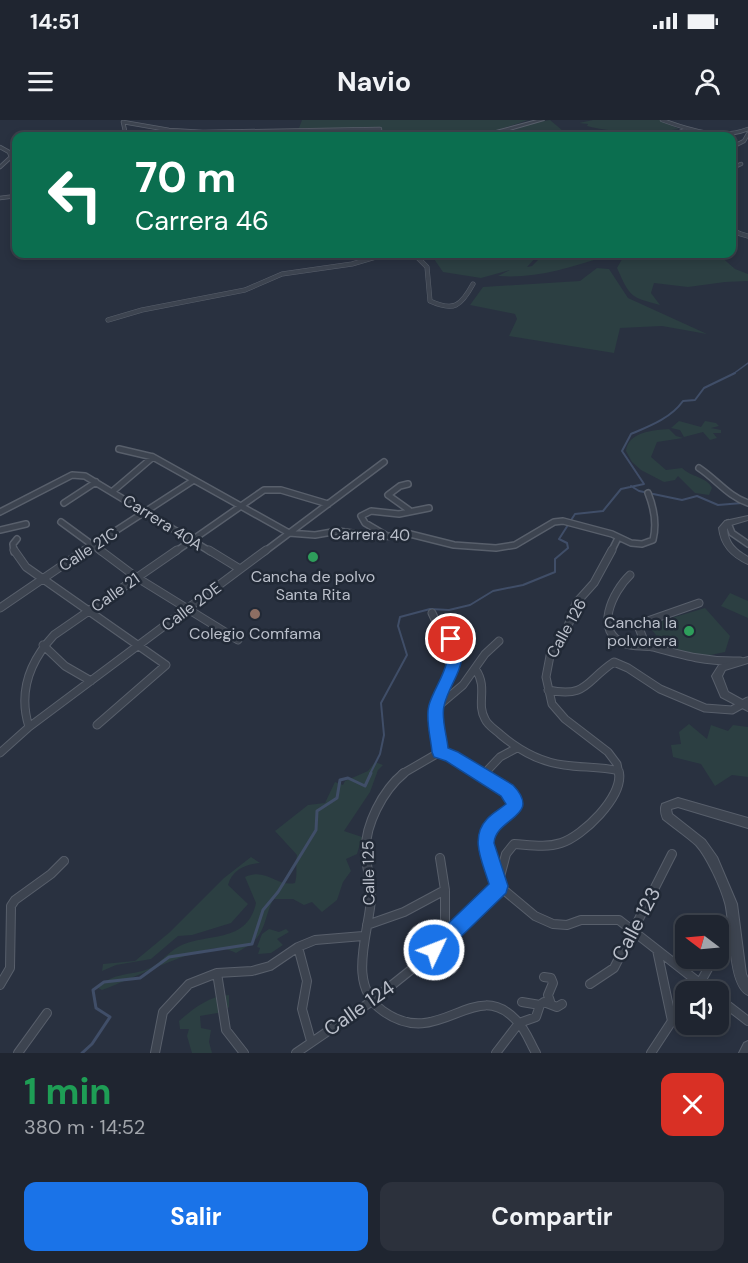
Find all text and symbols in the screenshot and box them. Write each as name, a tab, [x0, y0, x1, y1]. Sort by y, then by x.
text: 14:51	[30, 7, 80, 36]
text: Navio	[337, 64, 411, 99]
icon: menu	[24, 65, 57, 98]
icon: person	[691, 65, 724, 98]
text: 70 m	[135, 150, 236, 205]
icon: left	[36, 156, 114, 234]
text: Carrera 46	[135, 203, 269, 238]
street label: Carrera 40A	[119, 490, 207, 555]
street label: Calle 21C	[55, 523, 122, 576]
street label: Carrera 40	[330, 523, 410, 546]
marker: Cancha de polvo Santa Rita	[306, 550, 320, 564]
place label: Cancha de polvo Santa Rita	[251, 566, 375, 605]
street label: Calle 21	[87, 568, 144, 617]
street label: Calle 20E	[157, 577, 225, 636]
street label: Calle 126	[542, 595, 591, 662]
marker: Colegio Comfama	[248, 607, 262, 621]
place label: Cancha la polvorera	[604, 612, 677, 651]
pin	[425, 613, 476, 664]
icon: arrive	[434, 622, 467, 655]
place label: Colegio Comfama	[189, 623, 321, 644]
marker: Cancha la polvorera	[682, 624, 696, 638]
street label: Calle 125	[357, 841, 380, 905]
street label: Calle 123	[606, 882, 666, 966]
north arrow	[675, 915, 729, 969]
map controls	[675, 915, 729, 1035]
position arrow	[402, 918, 466, 982]
street label: Calle 124	[319, 974, 399, 1042]
button: sound	[675, 981, 729, 1035]
text: 1 min	[24, 1068, 112, 1115]
button: close	[661, 1073, 724, 1136]
text: 380 m · 14:52	[24, 1114, 145, 1140]
button: Salir	[24, 1182, 368, 1251]
button: Compartir	[380, 1182, 724, 1251]

